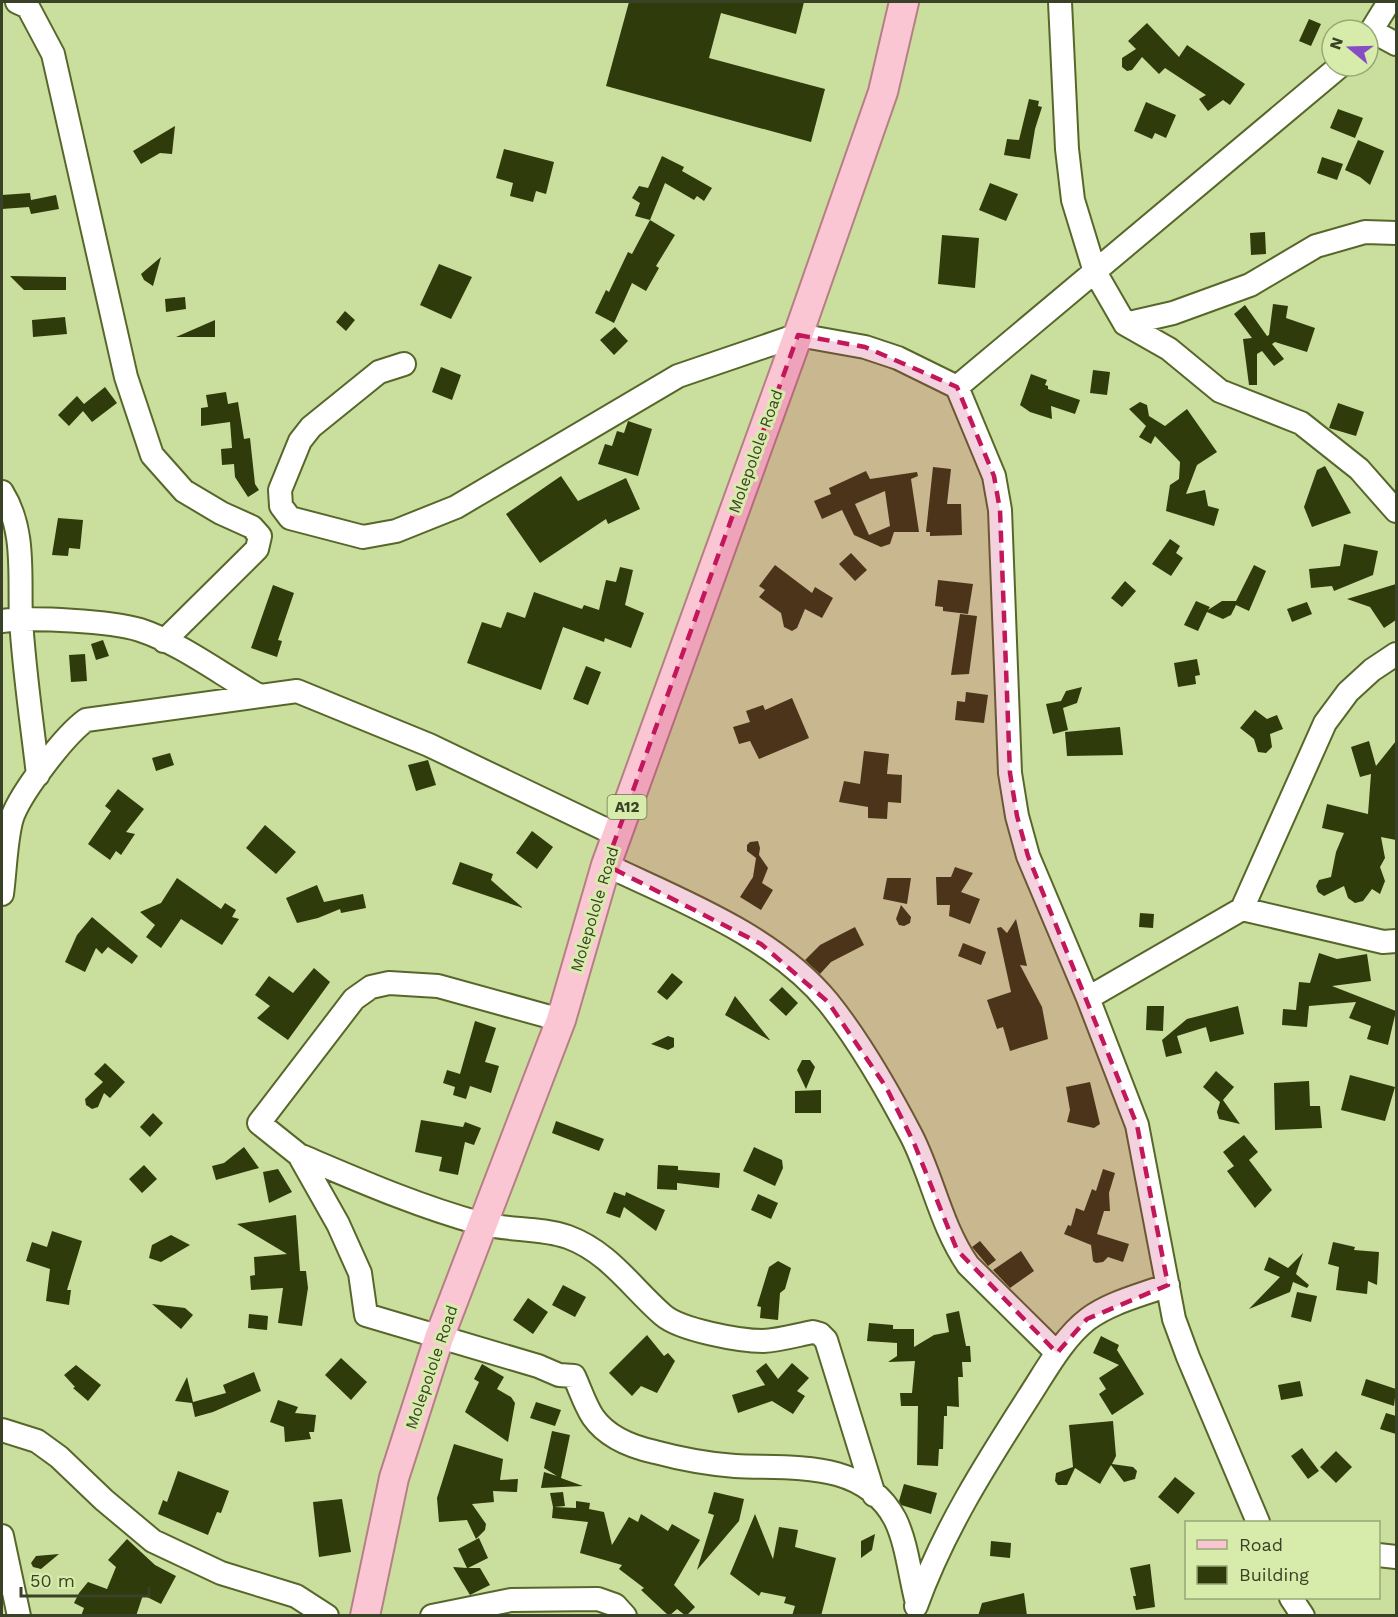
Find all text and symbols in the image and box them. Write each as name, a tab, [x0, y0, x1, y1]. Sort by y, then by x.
north arrow	[1320, 18, 1380, 78]
text: N	[1325, 35, 1347, 52]
street label: Molepolole Road	[724, 387, 787, 516]
road number: A12	[608, 795, 646, 819]
street label: Molepolole Road	[566, 844, 623, 974]
street label: Molepolole Road	[401, 1303, 462, 1432]
legend	[1185, 1521, 1380, 1599]
text: Road	[1239, 1534, 1283, 1555]
scale bar	[21, 1560, 148, 1598]
text: Building	[1239, 1564, 1309, 1585]
text: 50 m	[30, 1570, 75, 1591]

